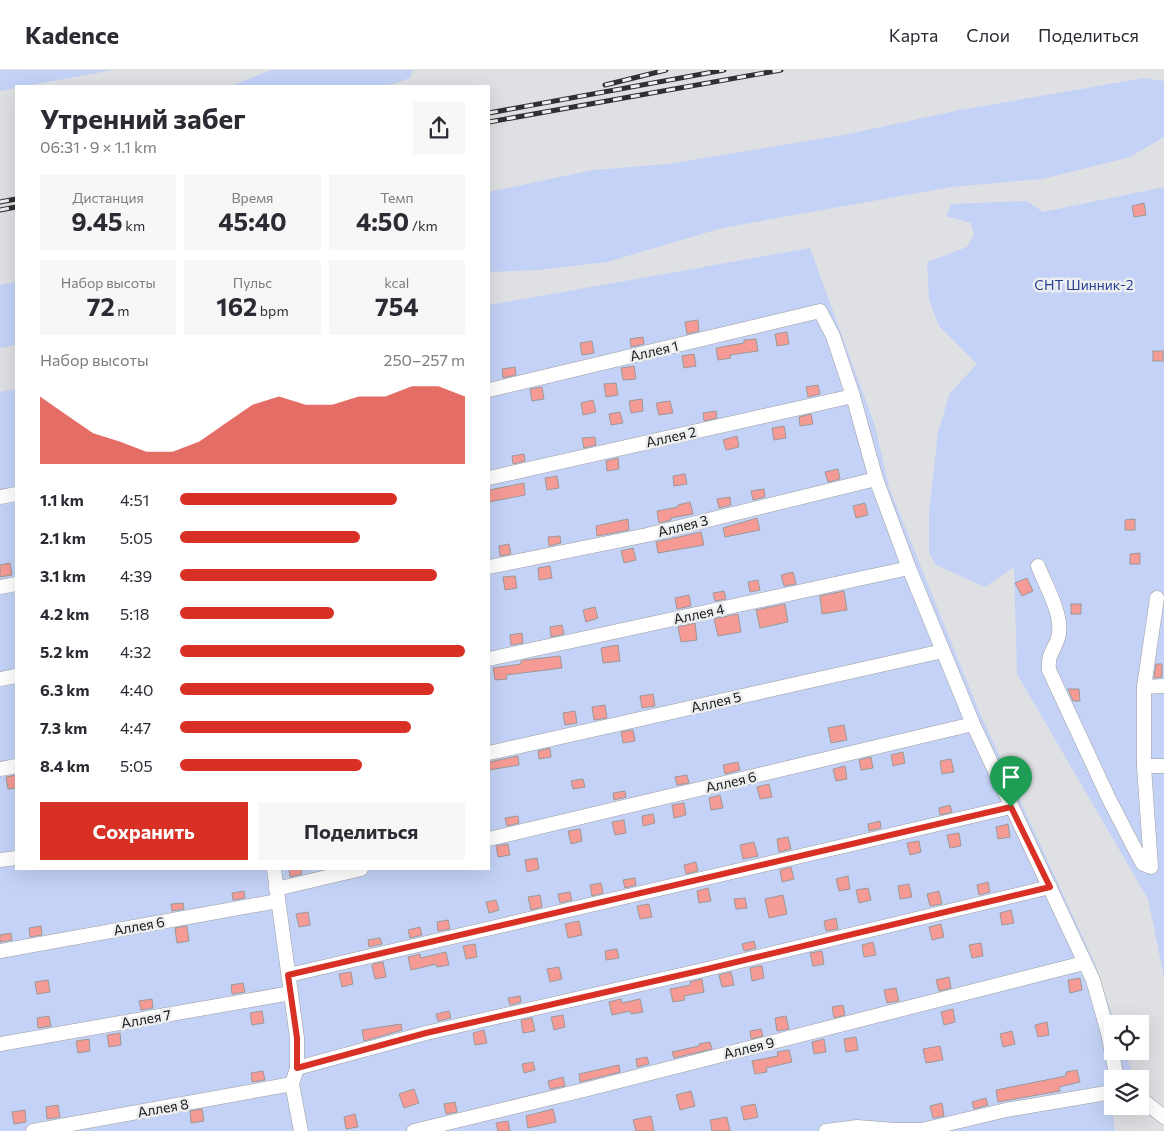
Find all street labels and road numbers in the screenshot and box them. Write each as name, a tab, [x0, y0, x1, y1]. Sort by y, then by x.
street label: Аллея 1	[628, 337, 680, 364]
street label: Аллея 2	[644, 422, 698, 451]
street label: Аллея 3	[656, 511, 710, 540]
street label: Аллея 4	[672, 600, 727, 627]
street label: Аллея 5	[689, 687, 743, 716]
street label: Аллея 6	[704, 767, 758, 796]
street label: Аллея 6	[112, 913, 166, 938]
street label: Аллея 7	[119, 1006, 172, 1031]
street label: Аллея 9	[722, 1033, 776, 1062]
street label: Аллея 8	[136, 1095, 190, 1120]

